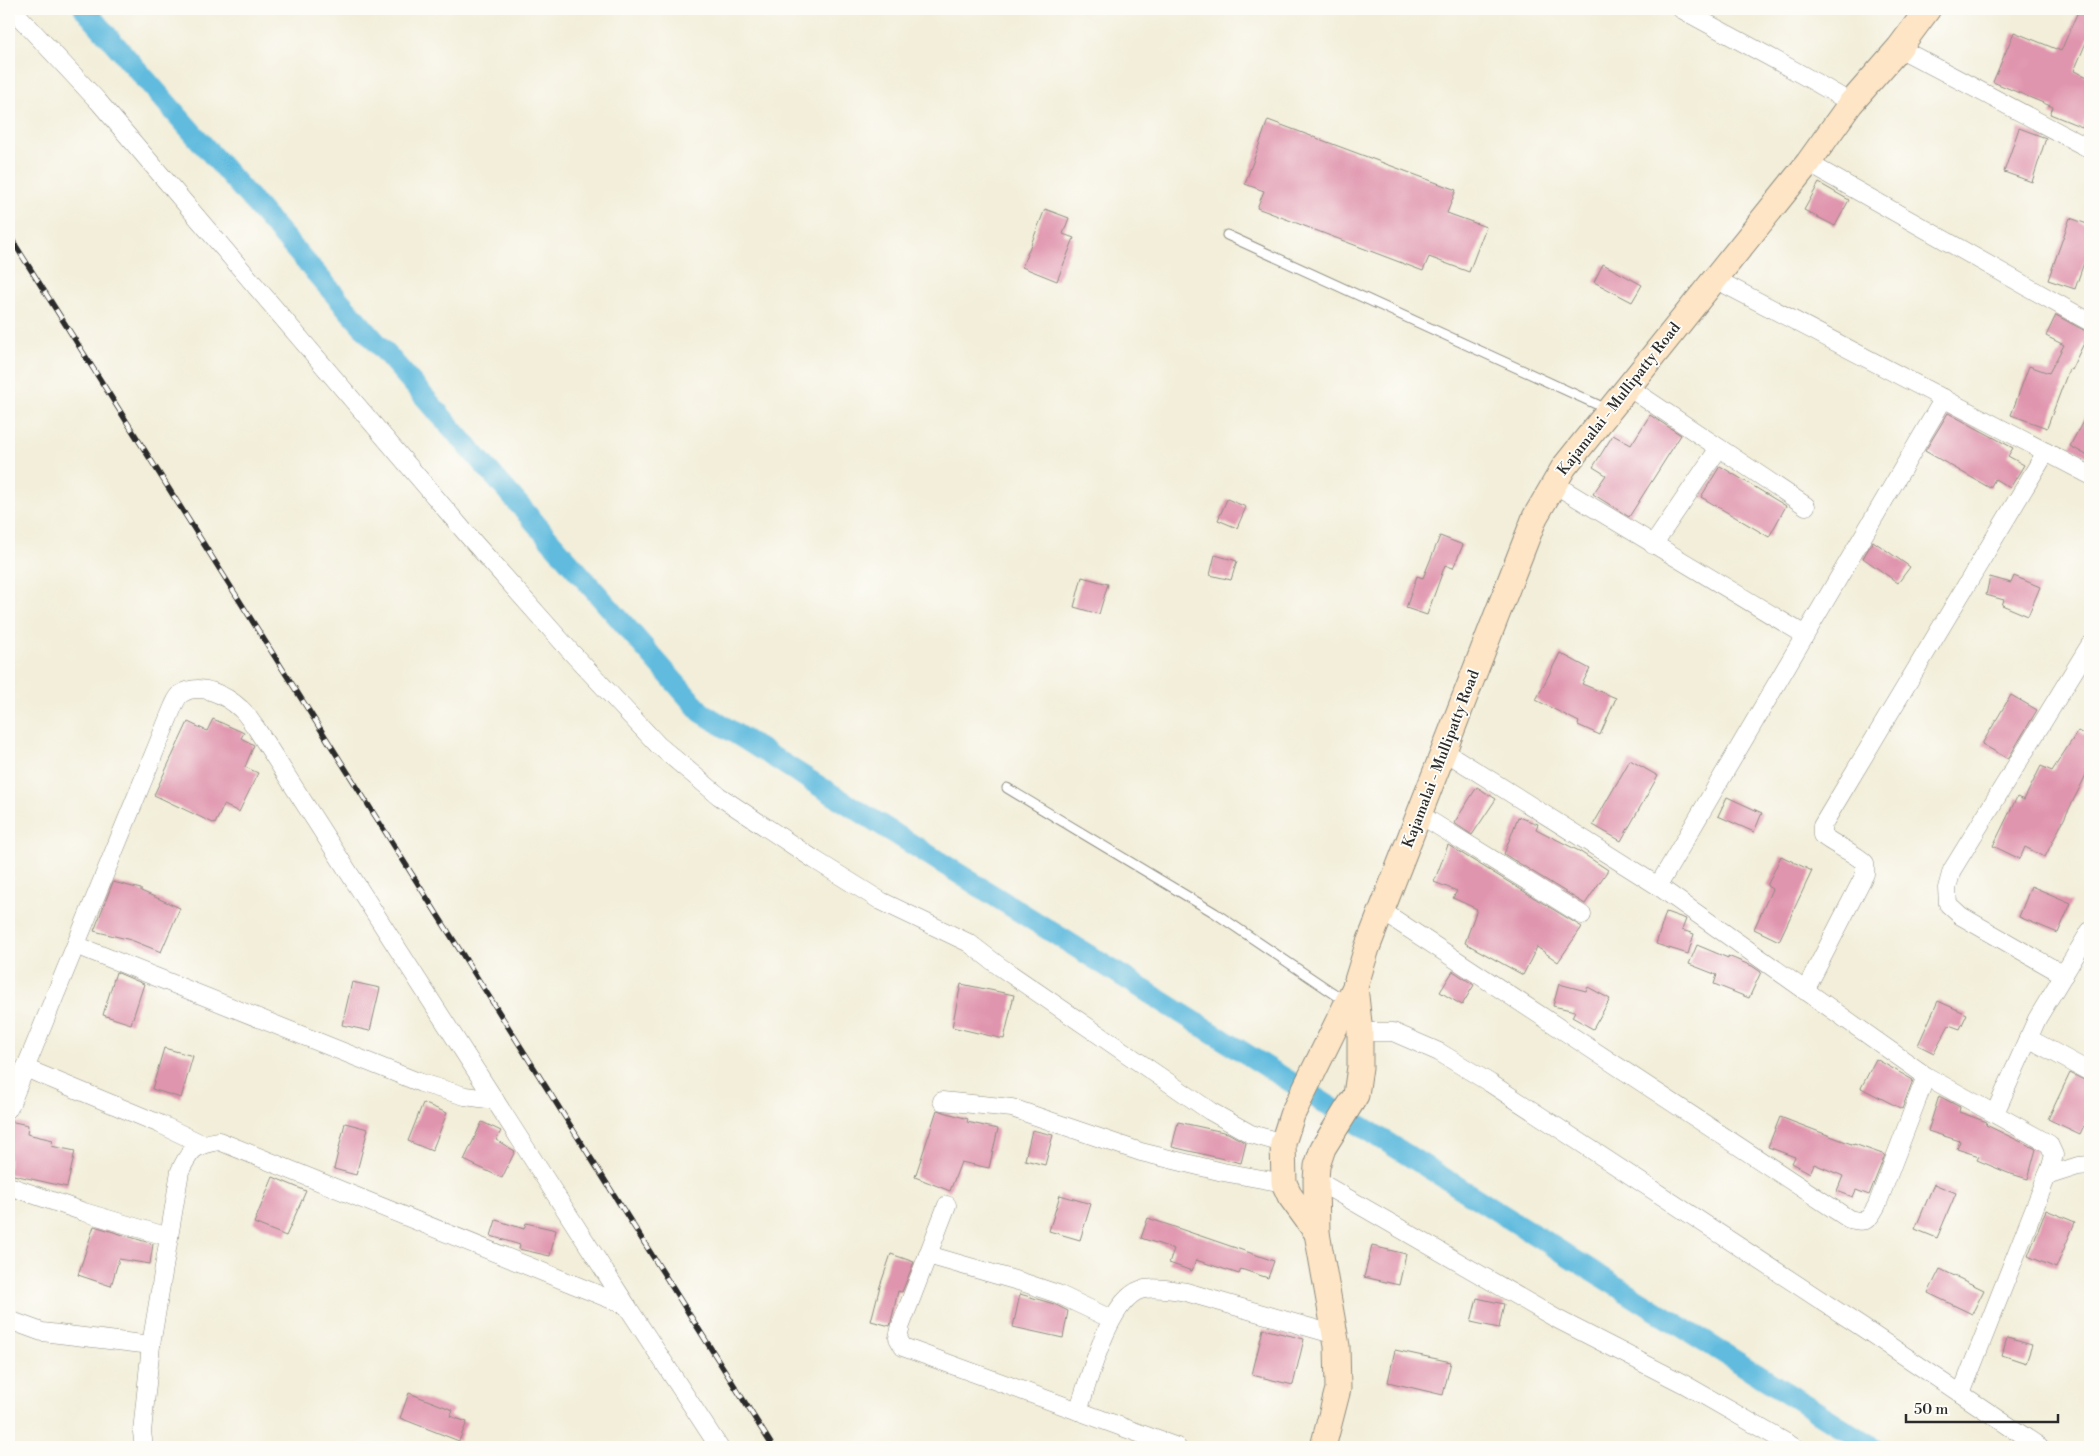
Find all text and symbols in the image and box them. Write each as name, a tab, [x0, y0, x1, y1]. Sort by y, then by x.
street label: Kajamalai - Mullipatty Road	[1553, 318, 1685, 479]
street label: Kajamalai - Mullipatty Road	[1398, 667, 1484, 851]
scale bar	[1906, 1391, 2059, 1423]
text: 50 m	[1914, 1400, 1948, 1419]

